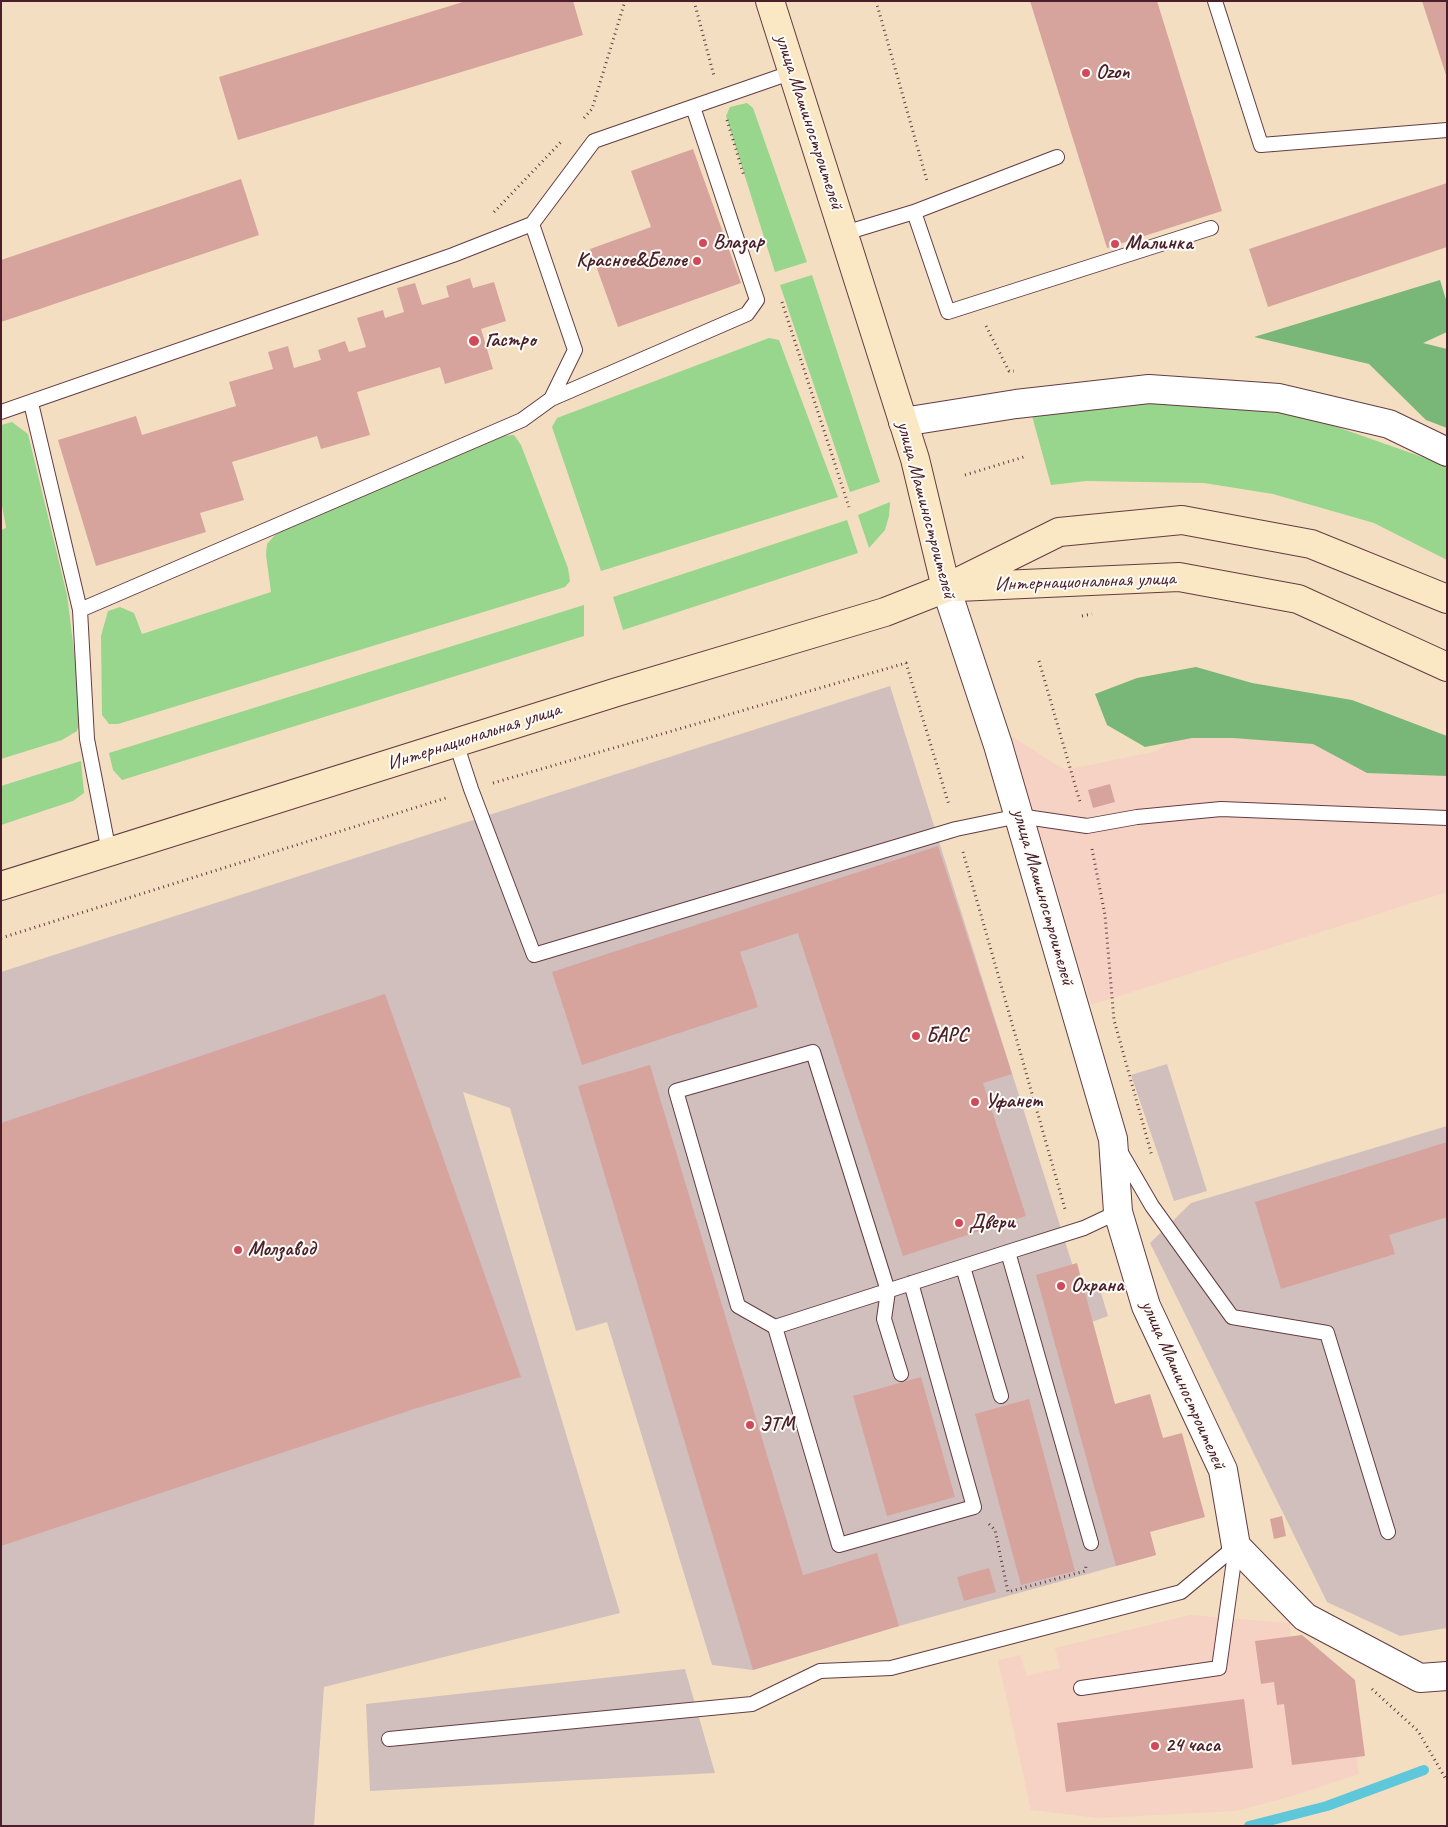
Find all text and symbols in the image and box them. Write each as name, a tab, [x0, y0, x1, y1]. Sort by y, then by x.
street label: улица Машиностроителей	[769, 31, 849, 213]
place label: Ozon	[1096, 61, 1129, 85]
marker: Ozon	[1080, 67, 1092, 79]
place label: Влазар	[713, 231, 764, 255]
place label: Малинка	[1125, 232, 1193, 256]
marker: Влазар	[697, 237, 709, 249]
marker: Малинка	[1109, 238, 1121, 250]
place label: Красное&Белое	[576, 249, 687, 273]
marker: Красное&Белое	[691, 255, 703, 267]
place label: Гастро	[485, 329, 536, 353]
marker: Гастро	[467, 334, 481, 348]
street label: улица Машиностроителей	[891, 419, 961, 601]
street label: Интернациональная улица	[994, 567, 1176, 597]
street label: Интернациональная улица	[384, 698, 564, 776]
street label: улица Машиностроителей	[1006, 806, 1080, 988]
place label: БАРС	[926, 1024, 968, 1048]
marker: БАРС	[910, 1030, 922, 1042]
place label: Уфанет	[985, 1090, 1043, 1114]
marker: Уфанет	[969, 1096, 981, 1108]
place label: Двери	[969, 1211, 1015, 1235]
marker: Двери	[953, 1217, 965, 1229]
place label: Молзавод	[248, 1238, 315, 1262]
marker: Молзавод	[232, 1244, 244, 1256]
place label: Охрана	[1071, 1274, 1124, 1298]
marker: Охрана	[1055, 1280, 1067, 1292]
street label: улица Машиностроителей	[1135, 1297, 1231, 1473]
place label: ЭТМ	[760, 1413, 795, 1437]
marker: ЭТМ	[744, 1419, 756, 1431]
place label: 24 часа	[1165, 1734, 1220, 1758]
marker: 24 часа	[1149, 1740, 1161, 1752]

